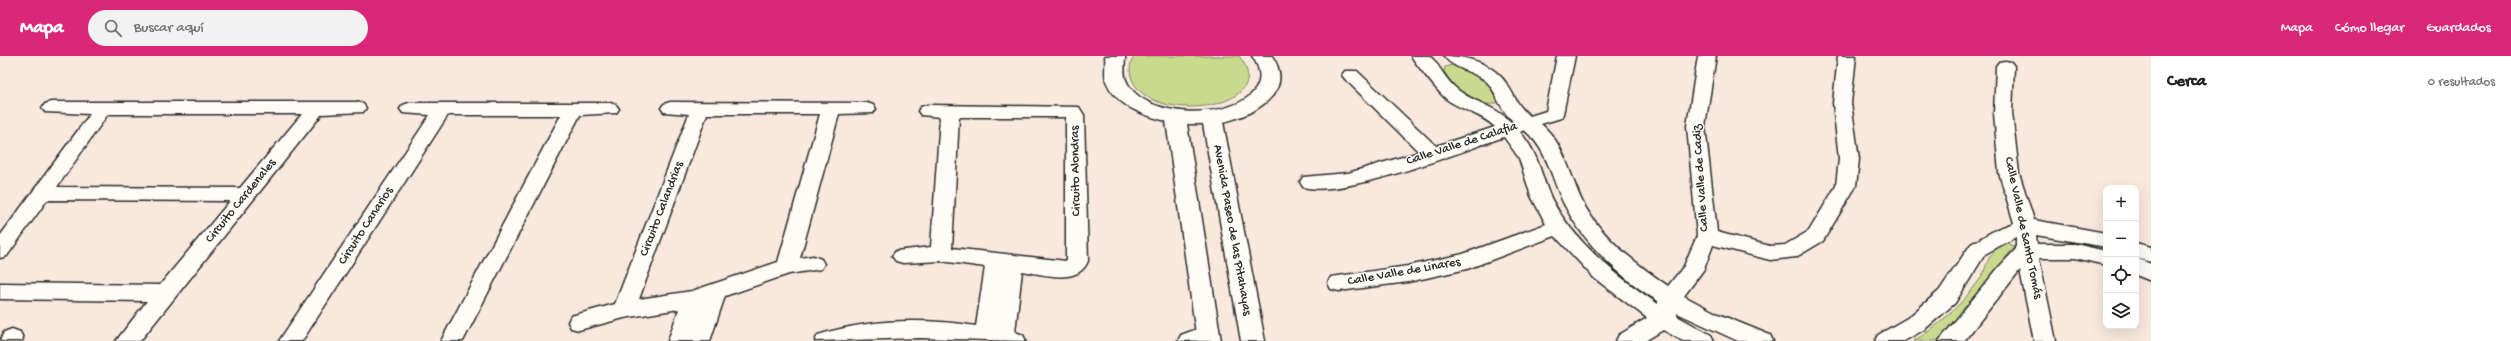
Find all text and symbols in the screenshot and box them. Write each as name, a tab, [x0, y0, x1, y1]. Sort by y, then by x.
search box	[88, 10, 368, 46]
text: Mapa	[20, 17, 64, 40]
icon: search	[102, 17, 124, 39]
text: Buscar aquí	[134, 19, 204, 37]
text: Mapa	[2281, 20, 2313, 37]
text: Cómo llegar	[2335, 20, 2404, 37]
text: Guardados	[2426, 20, 2491, 37]
text: Cerca	[2167, 72, 2206, 92]
text: 0 resultados	[2428, 75, 2495, 90]
street label: Calle Valle de Calafia	[1405, 119, 1520, 169]
street label: Calle Valle de Cadiz	[1690, 123, 1712, 232]
street label: Circuito Alondras	[1068, 124, 1084, 216]
street label: Avenida Paseo de las Pitahayas	[1210, 143, 1255, 318]
street label: Circuito Cardenales	[202, 155, 280, 246]
street label: Calle Valle de Santo Tomás	[2001, 156, 2046, 302]
street label: Circuito Calandrias	[637, 158, 687, 259]
street label: Circuito Canarios	[335, 183, 397, 268]
map controls	[2103, 185, 2139, 329]
button: +	[2103, 185, 2139, 221]
button: −	[2103, 221, 2139, 257]
street label: Calle Valle de Linares	[1346, 254, 1463, 289]
button: locate	[2103, 257, 2139, 293]
button: layers	[2103, 293, 2139, 329]

